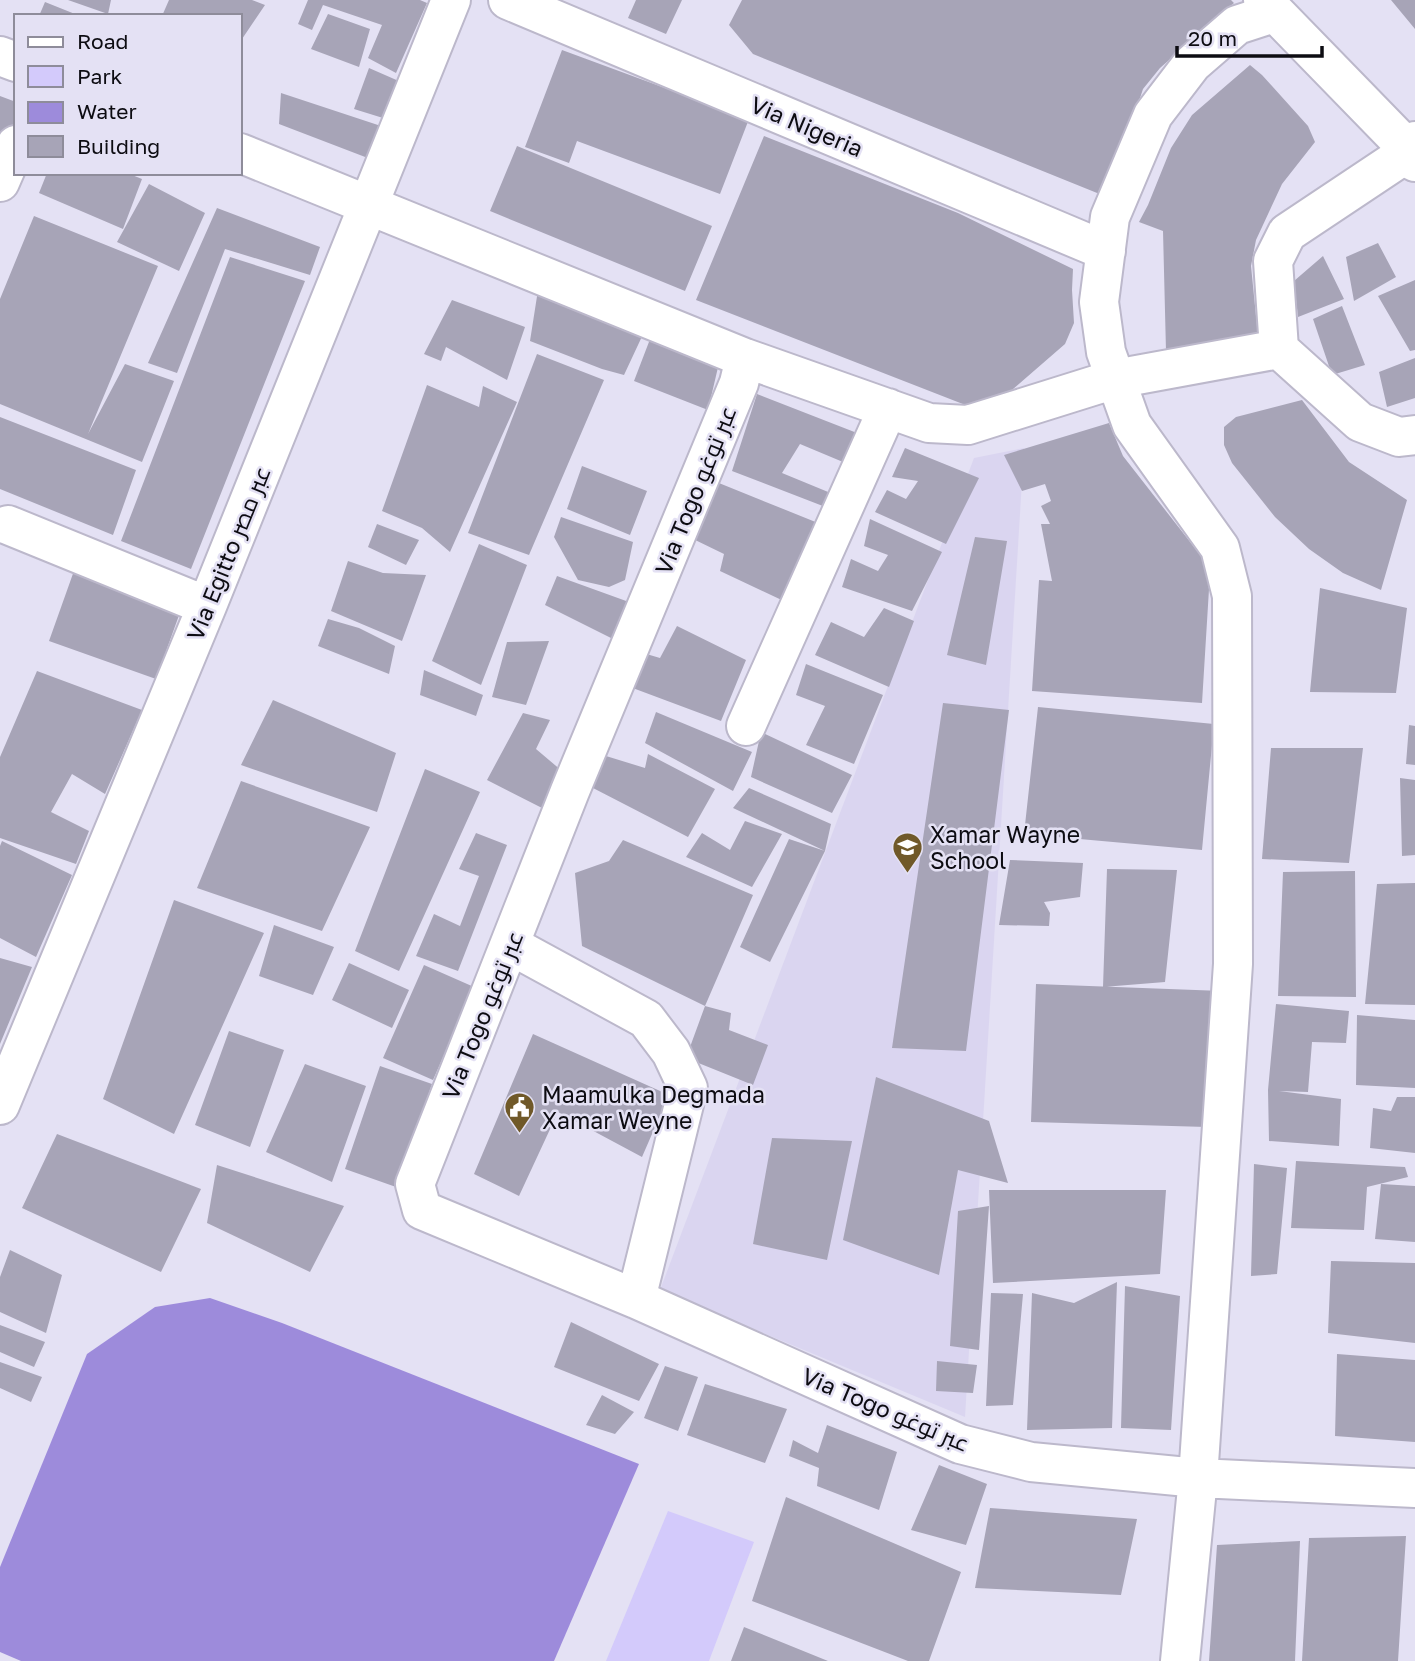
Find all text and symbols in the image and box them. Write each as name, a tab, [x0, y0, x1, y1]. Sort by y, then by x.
legend	[14, 14, 242, 175]
scale bar	[1177, 14, 1322, 58]
text: 20 m	[1188, 25, 1237, 51]
text: Road	[77, 28, 128, 54]
text: Park	[77, 63, 123, 89]
street label: Via Nigeria	[746, 90, 868, 162]
text: Water	[77, 98, 137, 124]
text: Building	[77, 133, 160, 159]
street label: Via Togo عبر توغو	[648, 402, 742, 578]
street label: Via Egitto عبر مصر	[180, 462, 276, 644]
place label: Xamar Wayne School	[930, 820, 1080, 874]
school or university icon: Xamar Wayne School	[890, 830, 924, 874]
street label: Via Togo عبر توغو	[435, 927, 529, 1103]
place label: Maamulka Degmada Xamar Weyne	[542, 1080, 765, 1134]
public building icon: Maamulka Degmada Xamar Weyne	[502, 1090, 536, 1134]
street label: Via Togo عبر توغو	[798, 1361, 974, 1457]

